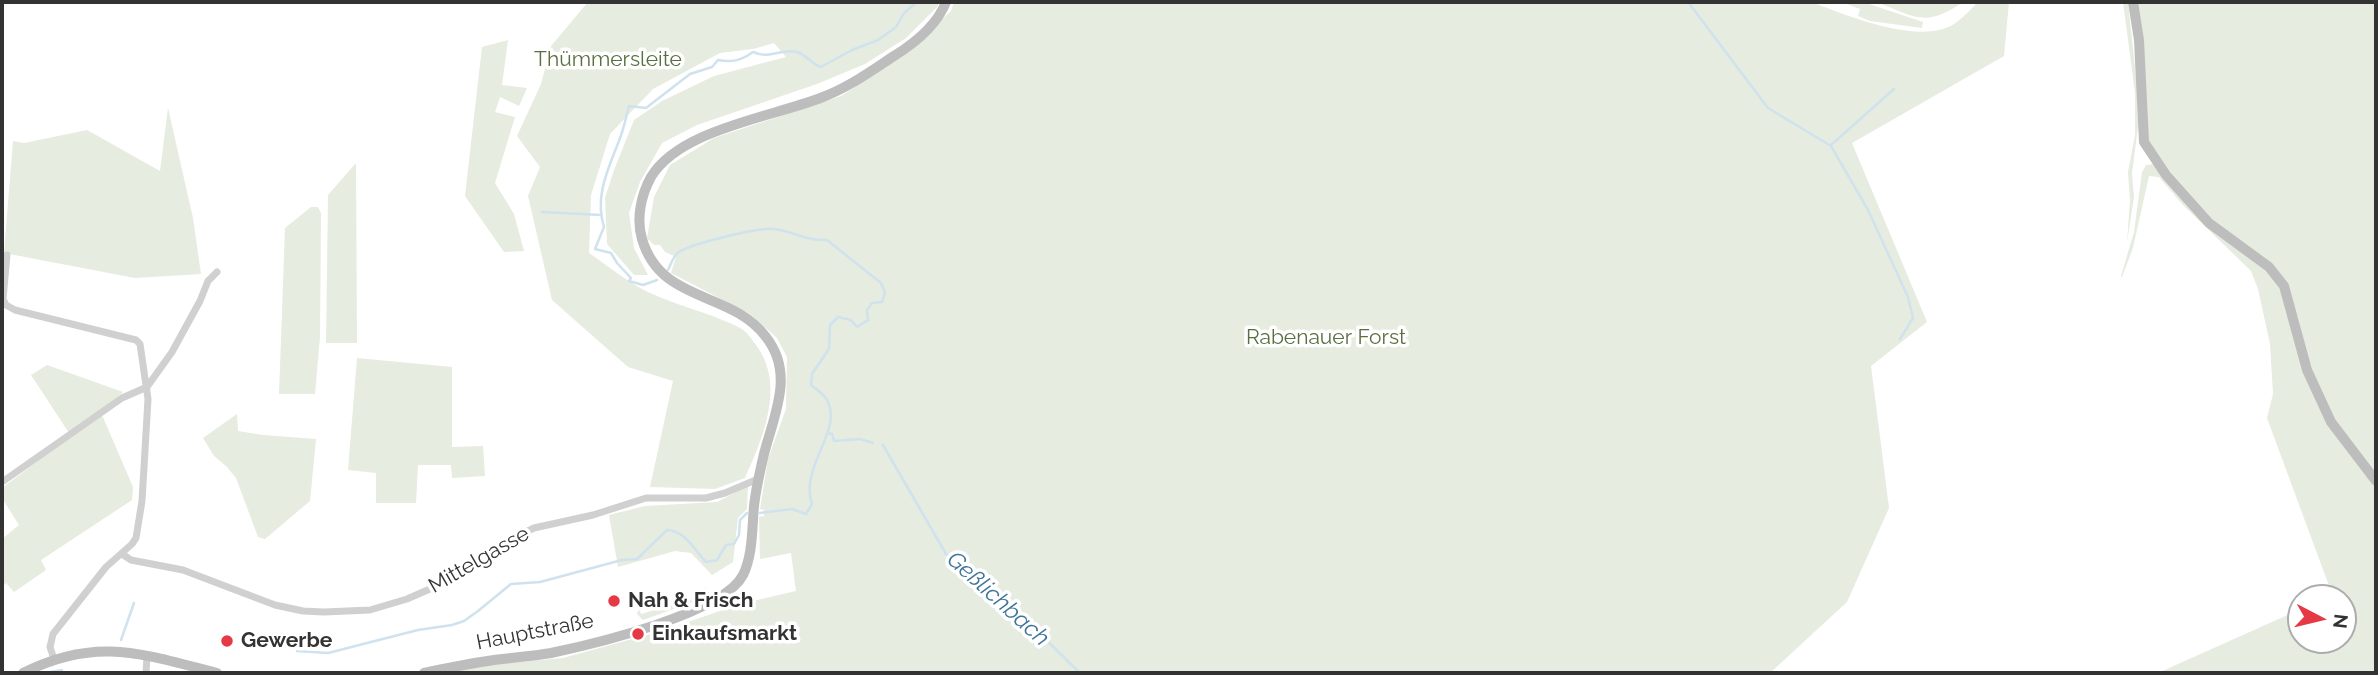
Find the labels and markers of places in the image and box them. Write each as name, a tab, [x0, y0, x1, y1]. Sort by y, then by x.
place label: Nah & Frisch	[628, 588, 754, 614]
marker: Nah & Frisch	[606, 593, 622, 609]
place label: Einkaufsmarkt	[652, 621, 797, 647]
marker: Einkaufsmarkt	[630, 626, 646, 642]
place label: Gewerbe	[241, 628, 332, 654]
marker: Gewerbe	[219, 633, 235, 649]

